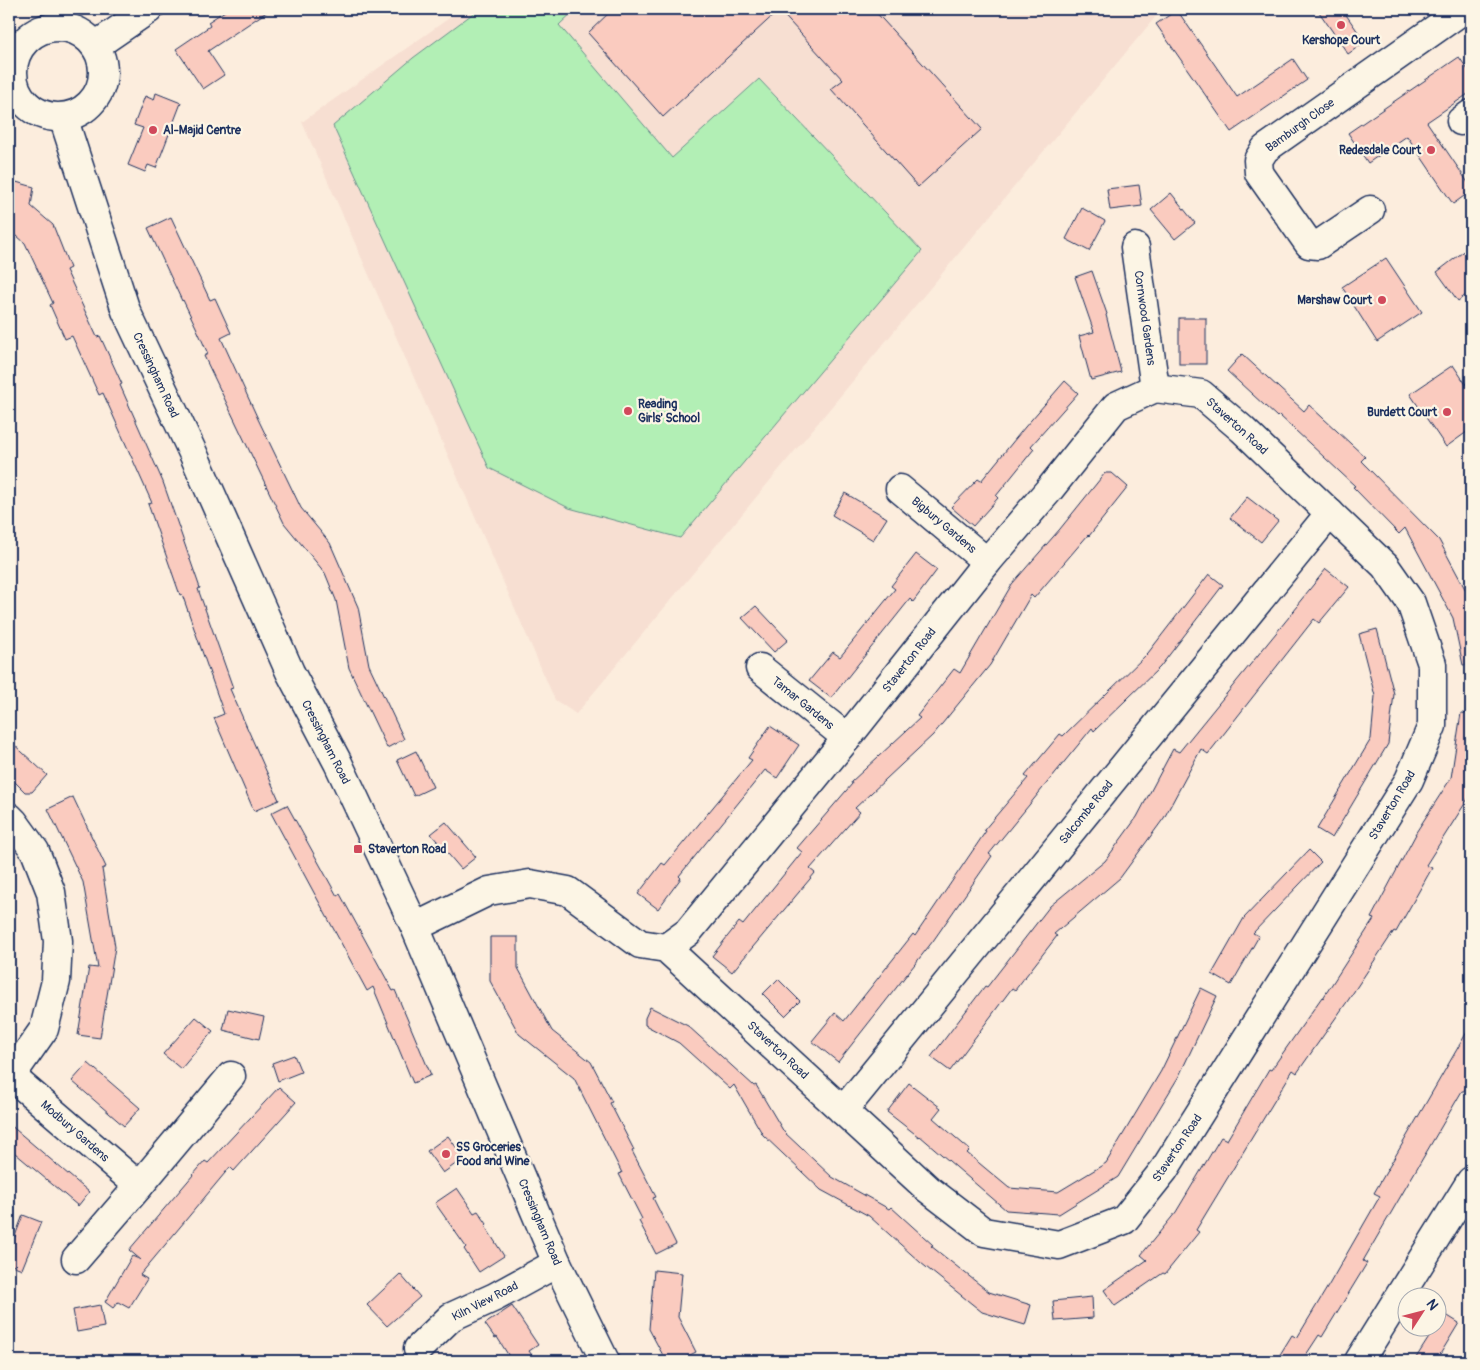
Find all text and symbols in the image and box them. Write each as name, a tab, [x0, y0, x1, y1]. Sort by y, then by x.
marker: Kershope Court	[1335, 19, 1347, 31]
place label: Kershope Court	[1302, 33, 1381, 48]
street label: Bamburgh Close	[1263, 95, 1338, 155]
place label: Al-Majid Centre	[163, 123, 242, 138]
marker: Al-Majid Centre	[147, 124, 159, 136]
place label: Redesdale Court	[1339, 143, 1422, 158]
marker: Redesdale Court	[1425, 144, 1437, 156]
street label: Cornwood Gardens	[1130, 270, 1159, 367]
place label: Marshaw Court	[1297, 293, 1373, 308]
marker: Marshaw Court	[1376, 294, 1388, 306]
street label: Cressingham Road	[129, 330, 182, 420]
street label: Staverton Road	[1203, 395, 1271, 458]
place label: Reading Girls' School	[638, 397, 700, 426]
marker: Reading Girls' School	[622, 405, 634, 417]
place label: Burdett Court	[1367, 405, 1438, 420]
marker: Burdett Court	[1441, 406, 1453, 418]
street label: Bigbury Gardens	[908, 494, 980, 557]
street label: Staverton Road	[879, 625, 940, 696]
street label: Tamar Gardens	[769, 674, 837, 733]
street label: Cressingham Road	[298, 698, 353, 787]
street label: Staverton Road	[1366, 768, 1419, 843]
street label: Salcombe Road	[1056, 777, 1117, 847]
place label: Staverton Road	[368, 842, 447, 857]
marker: Staverton Road	[352, 843, 364, 855]
street label: Staverton Road	[744, 1018, 812, 1083]
street label: Modbury Gardens	[37, 1097, 113, 1166]
street label: Staverton Road	[1149, 1111, 1206, 1185]
place label: SS Groceries Food and Wine	[456, 1140, 531, 1169]
marker: SS Groceries Food and Wine	[440, 1148, 452, 1160]
street label: Cressingham Road	[515, 1177, 565, 1268]
street label: Kiln View Road	[450, 1278, 521, 1325]
north arrow	[1398, 1288, 1448, 1338]
text: N	[1422, 1296, 1442, 1313]

